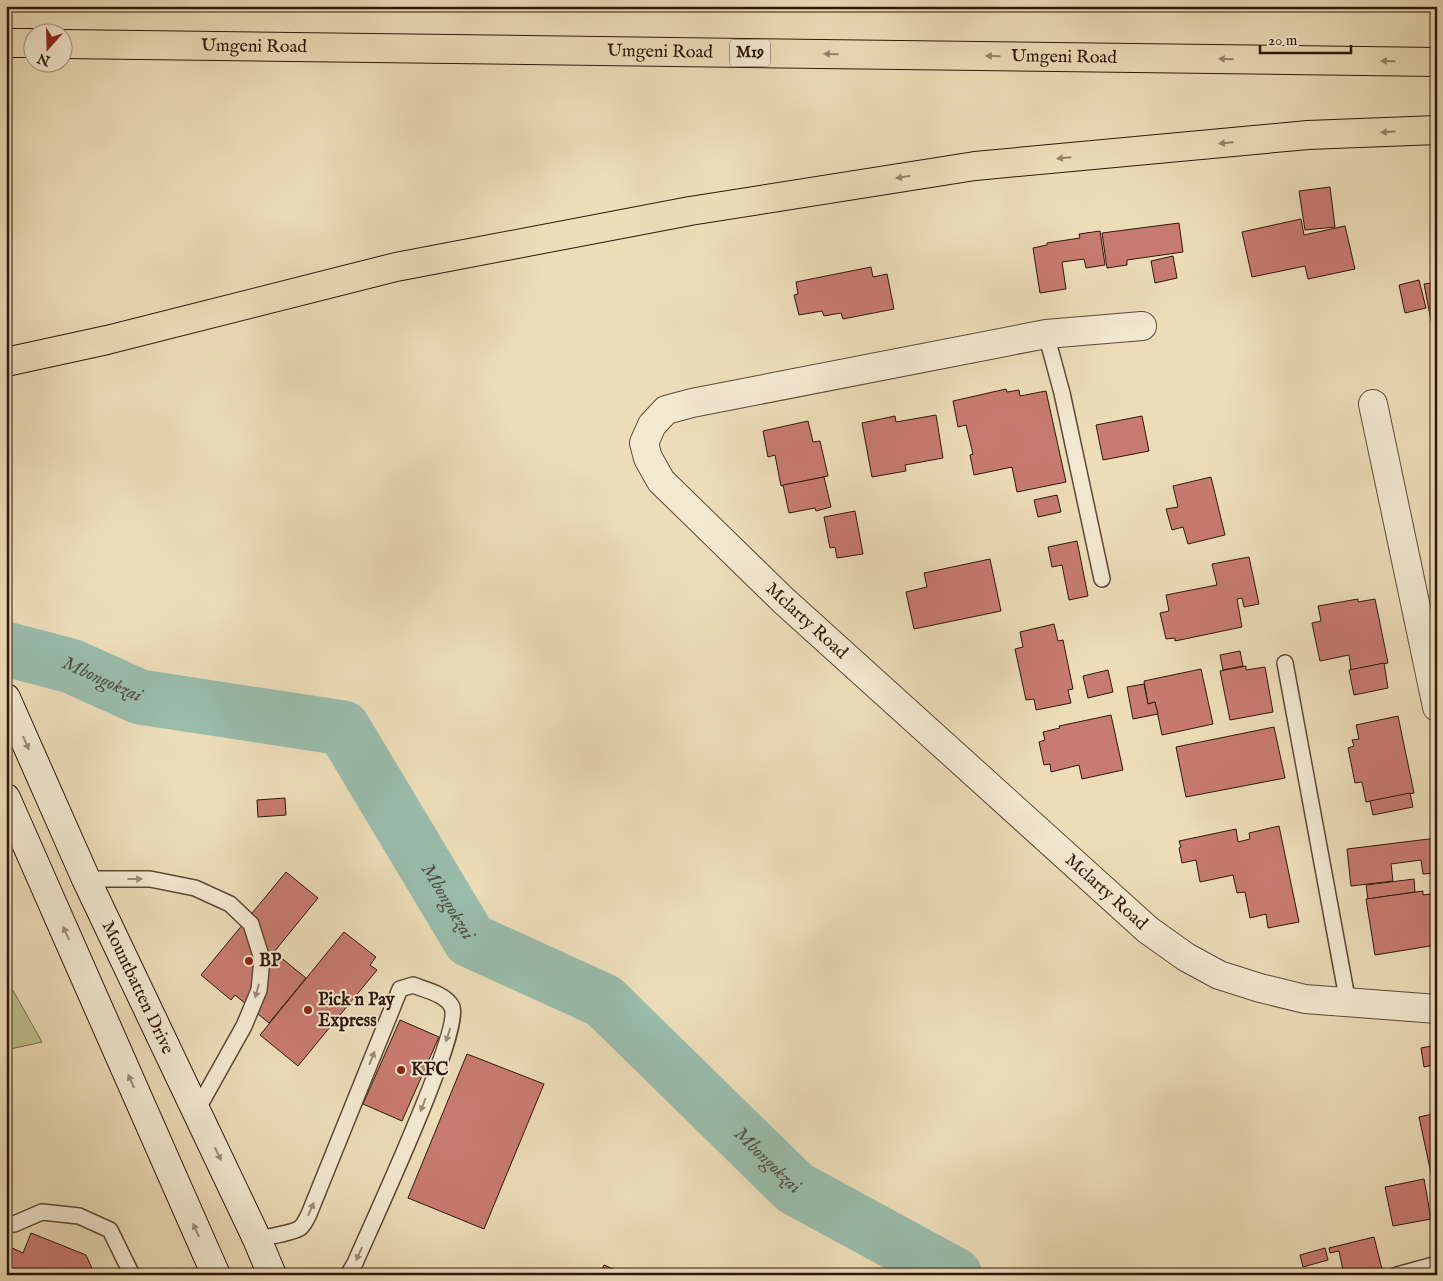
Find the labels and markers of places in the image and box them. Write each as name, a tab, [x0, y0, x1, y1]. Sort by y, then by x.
place label: BP	[259, 950, 282, 973]
marker: BP	[243, 955, 255, 967]
place label: Pick n Pay Express	[318, 989, 396, 1033]
marker: Pick n Pay Express	[302, 1004, 314, 1016]
place label: KFC	[411, 1059, 448, 1082]
marker: KFC	[395, 1064, 407, 1076]

